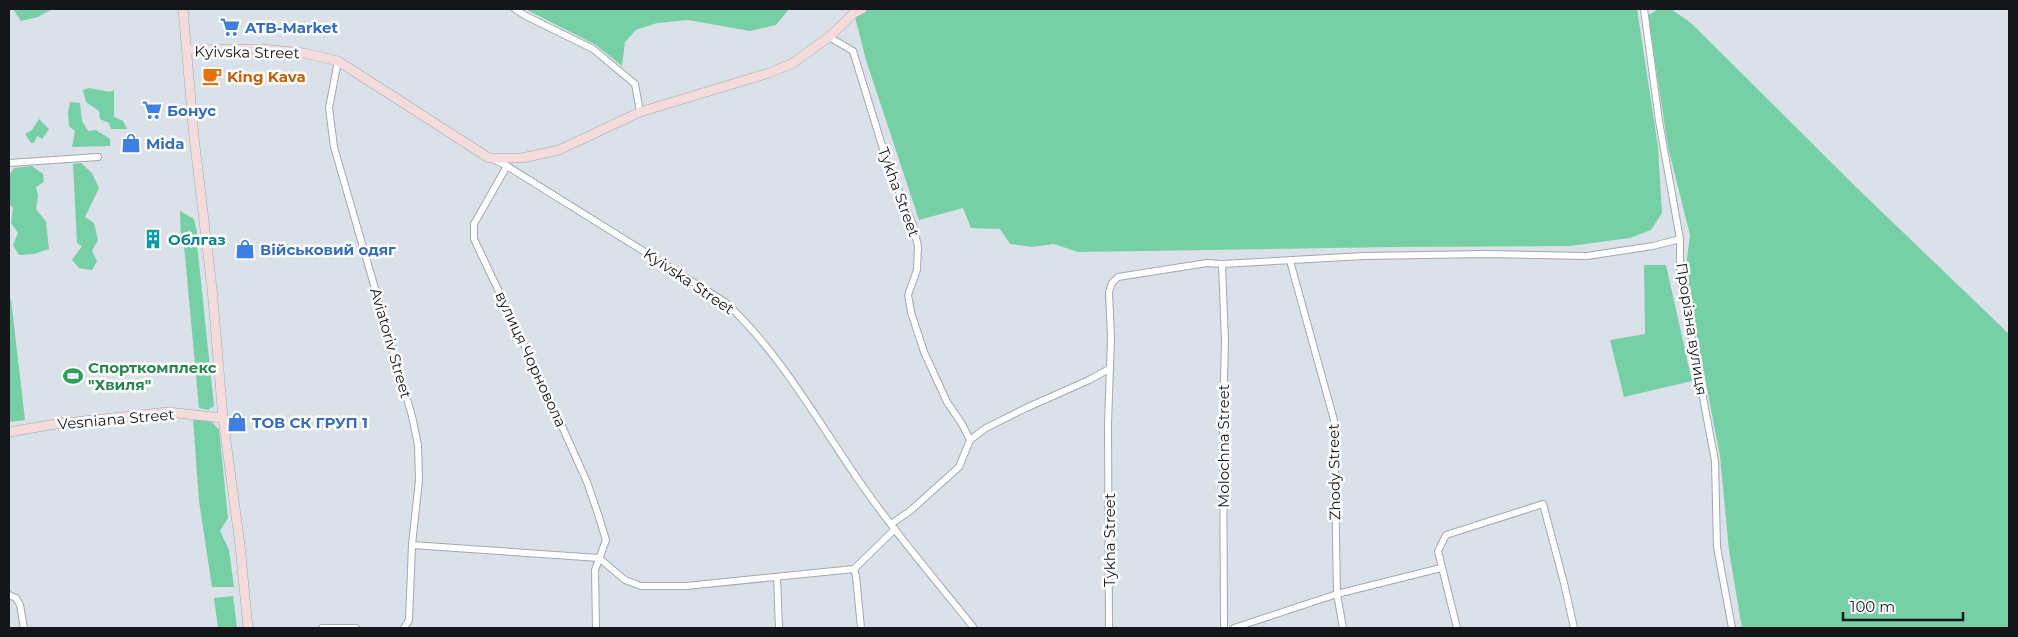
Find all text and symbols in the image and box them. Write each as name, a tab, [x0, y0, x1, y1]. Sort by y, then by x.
supermarket icon: ATB-Market	[219, 16, 241, 38]
place label: ATB-Market	[244, 18, 338, 37]
street label: Kyivska Street	[194, 42, 300, 62]
cafe icon: King Kava	[201, 65, 223, 87]
place label: King Kava	[227, 67, 306, 86]
supermarket icon: Бонус	[141, 99, 163, 121]
place label: Бонус	[167, 101, 216, 120]
shop icon: Mida	[120, 132, 142, 154]
place label: Mida	[146, 134, 184, 153]
street label: Tykha Street	[874, 145, 924, 239]
building icon: Облгаз	[142, 228, 164, 250]
place label: Облгаз	[168, 230, 226, 249]
shop icon: Військовий одяг	[234, 238, 256, 260]
place label: Військовий одяг	[260, 240, 396, 259]
street label: Kyivska Street	[640, 244, 738, 318]
street label: Прорізна вулиця	[1672, 261, 1712, 397]
street label: Aviatoriv Street	[366, 286, 416, 400]
street label: вулиця Чорновола	[491, 288, 571, 430]
place label: Спорткомплекс "Хвиля"	[88, 358, 217, 394]
sports icon: Спорткомплекс "Хвиля"	[62, 365, 84, 387]
street label: Molochna Street	[1214, 384, 1233, 508]
street label: Vesniana Street	[57, 404, 175, 434]
shop icon: ТОВ СК ГРУП 1	[226, 411, 248, 433]
place label: ТОВ СК ГРУП 1	[252, 413, 368, 432]
street label: Zhody Street	[1324, 423, 1344, 521]
street label: Tykha Street	[1100, 493, 1119, 587]
scale bar	[1843, 590, 1963, 622]
text: 100 m	[1850, 597, 1895, 616]

